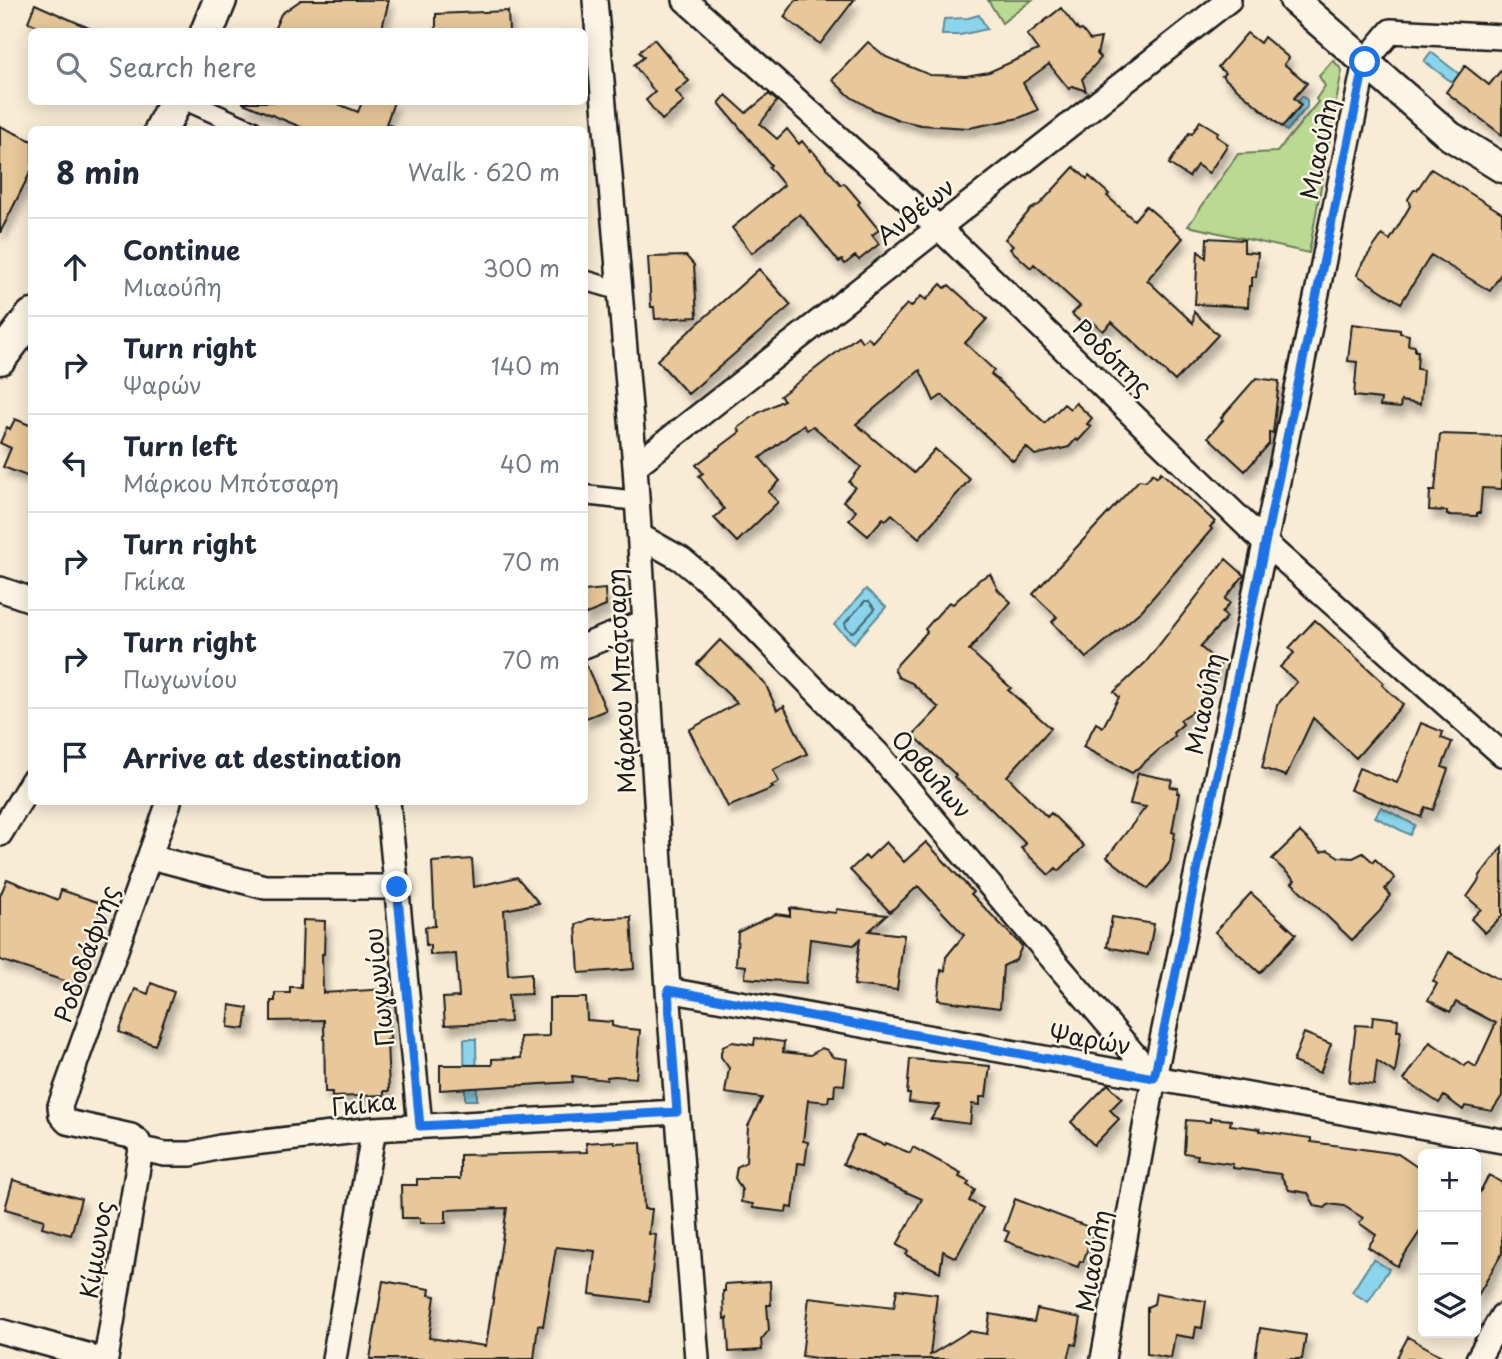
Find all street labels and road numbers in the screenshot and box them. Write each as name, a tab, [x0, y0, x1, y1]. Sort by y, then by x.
street label: Μιαούλη	[1290, 94, 1346, 203]
street label: Ανθέων	[868, 168, 962, 253]
street label: Ροδόπης	[1066, 310, 1161, 404]
street label: Μάρκου Μπότσαρη	[596, 567, 644, 795]
street label: Μιαούλη	[1175, 649, 1231, 758]
street label: Ορβυλων	[884, 721, 981, 826]
street label: Ροδοδάφνης	[44, 880, 127, 1027]
street label: Πωγωνίου	[354, 926, 402, 1048]
street label: Ψαρών	[1047, 1013, 1134, 1063]
street label: Γκίκα	[329, 1082, 398, 1124]
street label: Κίμωνος	[70, 1198, 121, 1301]
street label: Μιαούλη	[1065, 1207, 1119, 1315]

